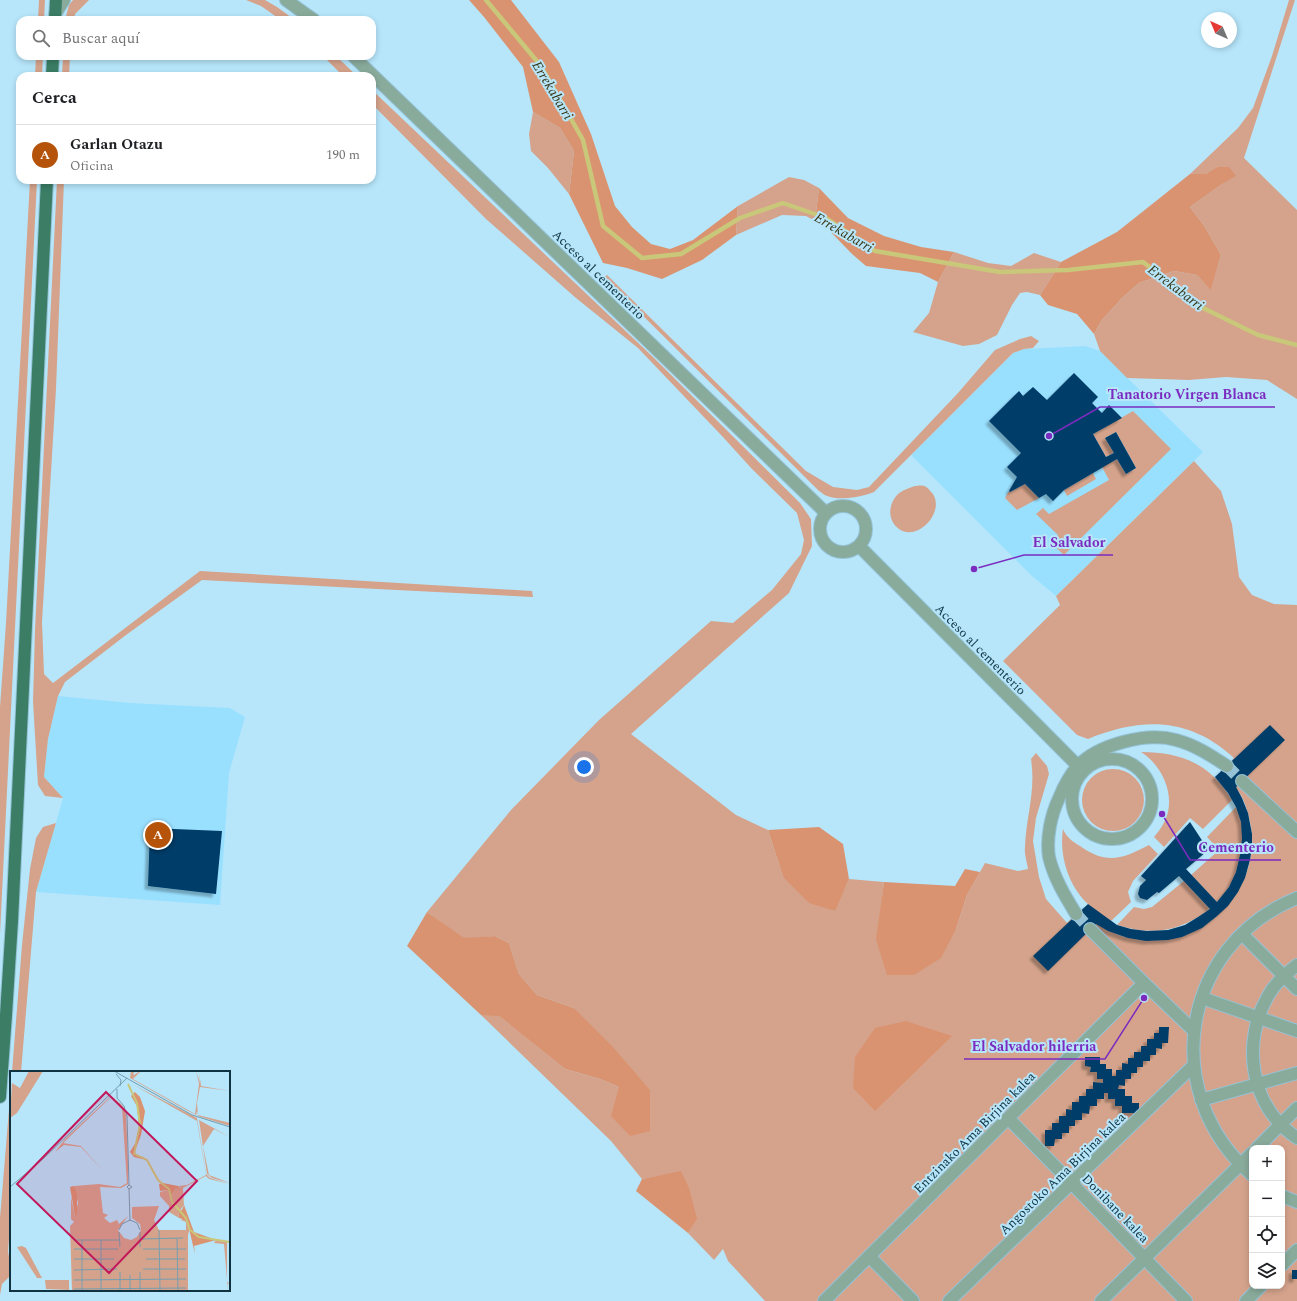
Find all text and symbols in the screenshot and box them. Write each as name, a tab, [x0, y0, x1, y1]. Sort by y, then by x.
north arrow	[1201, 12, 1237, 48]
search box	[16, 16, 376, 60]
icon: search	[30, 27, 52, 49]
text: Buscar aquí	[62, 27, 140, 50]
water label: Errekabarri	[527, 57, 578, 124]
text: Cerca	[32, 85, 77, 111]
text: Garlan Otazu	[70, 133, 163, 156]
text: A	[40, 145, 50, 165]
text: 190 m	[326, 145, 360, 165]
text: Oficina	[70, 156, 113, 176]
water label: Errekabarri	[810, 207, 877, 258]
street label: Acceso al cementerio	[547, 225, 649, 324]
water label: Errekabarri	[1143, 259, 1208, 315]
callout: Tanatorio Virgen Blanca	[1100, 381, 1275, 407]
text: Tanatorio Virgen Blanca	[1107, 384, 1267, 405]
callout: El Salvador	[1024, 529, 1113, 555]
text: El Salvador	[1032, 532, 1106, 553]
street label: Acceso al cementerio	[930, 599, 1031, 700]
your location	[574, 757, 594, 777]
pin: A	[145, 820, 171, 850]
callout: Cementerio	[1190, 834, 1281, 860]
text: Cementerio	[1198, 837, 1274, 858]
callout: El Salvador hilerria	[964, 1033, 1105, 1059]
text: El Salvador hilerria	[971, 1036, 1097, 1057]
street label: Entzinako Ama Birjina kalea	[909, 1067, 1041, 1198]
inset map	[10, 1071, 230, 1291]
street label: Angostoko Ama Birjina kalea	[995, 1107, 1131, 1240]
map controls	[1249, 1145, 1285, 1289]
button: +	[1249, 1145, 1285, 1181]
street label: Donibane kalea	[1077, 1170, 1154, 1248]
button: −	[1249, 1181, 1285, 1217]
button: locate	[1249, 1217, 1285, 1253]
button: layers	[1249, 1253, 1285, 1289]

